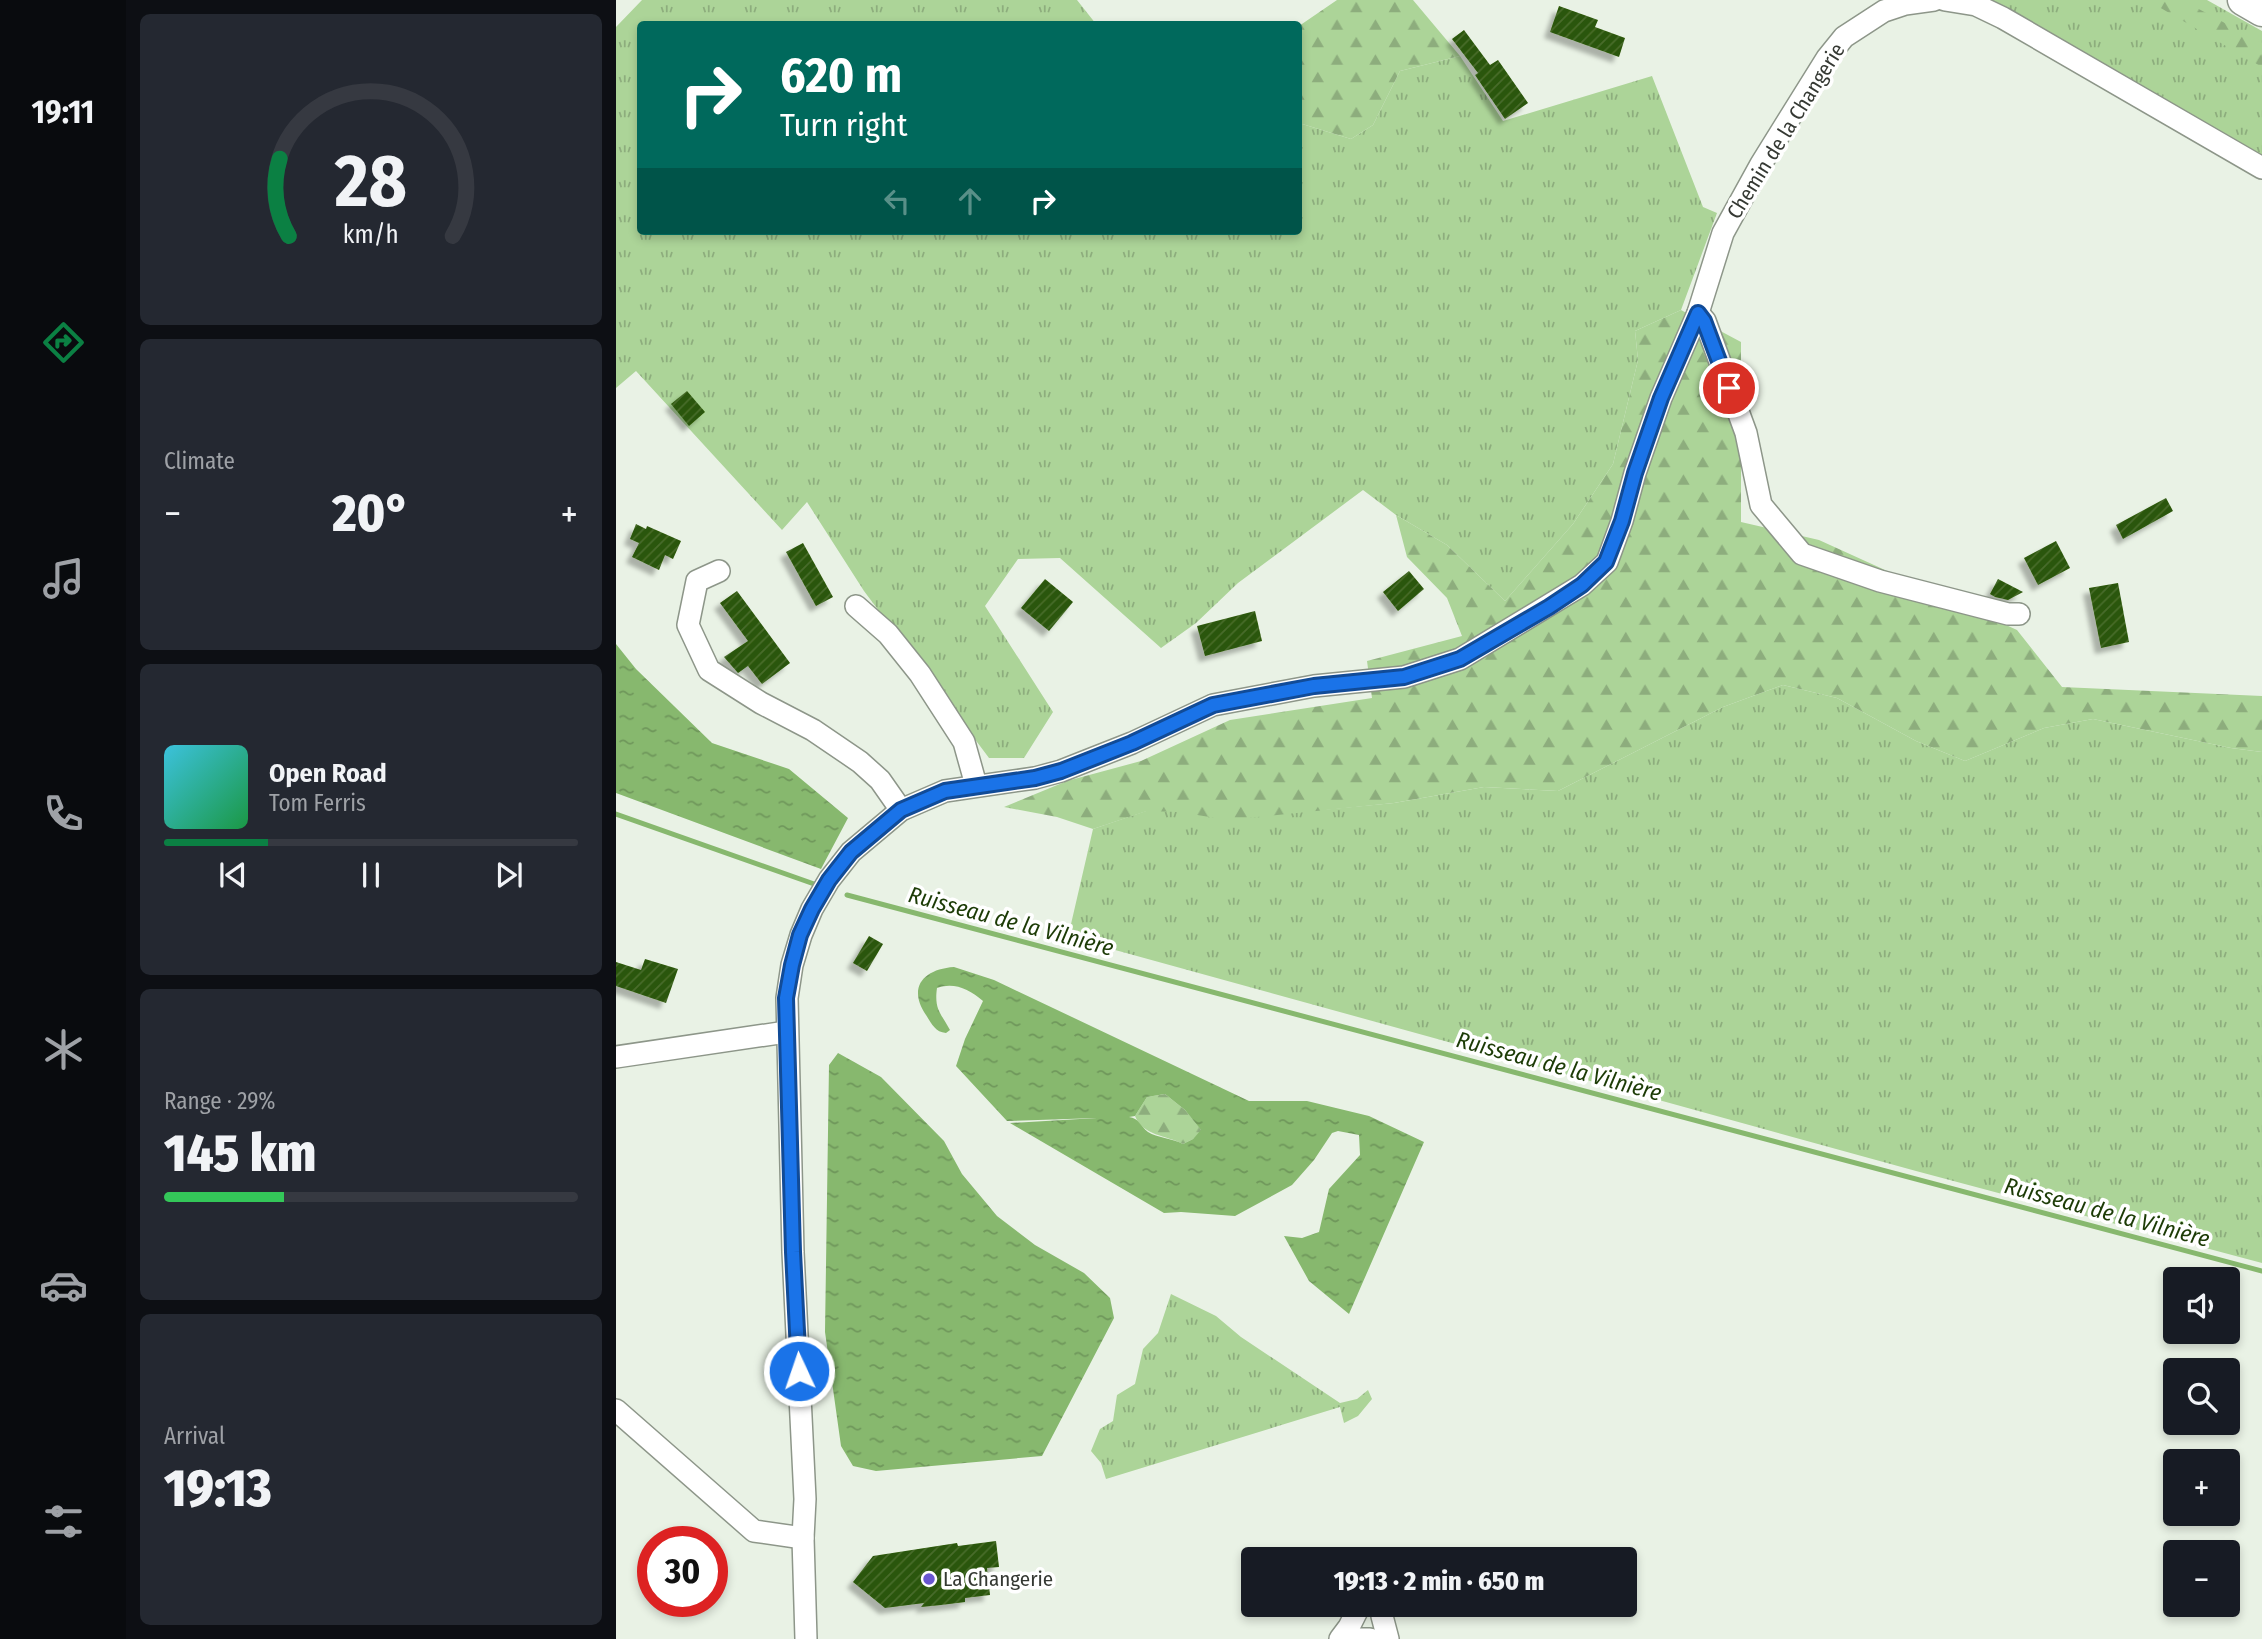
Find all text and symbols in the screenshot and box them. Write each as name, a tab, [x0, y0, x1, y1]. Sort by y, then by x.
street label: Chemin de la Changerie	[1721, 38, 1851, 224]
text: 620 m	[780, 46, 902, 105]
icon: right	[665, 49, 756, 140]
text: 19:11	[32, 93, 94, 131]
text: Turn right	[780, 106, 907, 144]
text: 28	[334, 138, 407, 225]
icon: left	[878, 182, 916, 220]
icon: ahead	[951, 182, 989, 220]
icon: right	[1024, 182, 1062, 220]
text: km/h	[343, 219, 399, 249]
icon: directions	[39, 318, 88, 367]
pin	[1699, 358, 1759, 418]
icon: arrive	[1710, 369, 1748, 407]
text: Climate	[164, 447, 235, 475]
text: 20°	[332, 482, 410, 545]
text: −	[164, 491, 181, 537]
text: +	[561, 491, 578, 537]
icon: music	[39, 554, 88, 603]
text: Open Road	[269, 758, 387, 789]
icon: phone	[39, 789, 88, 838]
text: Tom Ferris	[269, 789, 366, 817]
icon: previous	[214, 856, 252, 894]
icon: pause	[352, 856, 390, 894]
icon: next	[490, 856, 528, 894]
water label: Ruisseau de la Vilnière	[905, 880, 1117, 962]
icon: climate	[39, 1025, 88, 1074]
water label: Ruisseau de la Vilnière	[1453, 1025, 1665, 1107]
text: Range · 29%	[164, 1087, 276, 1115]
text: 145 km	[164, 1122, 316, 1185]
water label: Ruisseau de la Vilnière	[2001, 1171, 2213, 1253]
icon: car	[39, 1261, 88, 1310]
map controls	[2163, 1267, 2240, 1617]
button: sound	[2163, 1267, 2240, 1344]
position arrow	[762, 1334, 836, 1408]
button: search	[2163, 1358, 2240, 1435]
text: Arrival	[164, 1422, 225, 1450]
button: +	[2163, 1449, 2240, 1526]
text: 19:13	[164, 1457, 272, 1520]
icon: filters	[39, 1497, 88, 1546]
speed limit sign: 30	[637, 1526, 728, 1617]
button: −	[2163, 1540, 2240, 1617]
place label: La Changerie	[943, 1566, 1053, 1592]
text: 19:13 · 2 min · 650 m	[1334, 1566, 1544, 1597]
marker: La Changerie	[921, 1571, 937, 1587]

